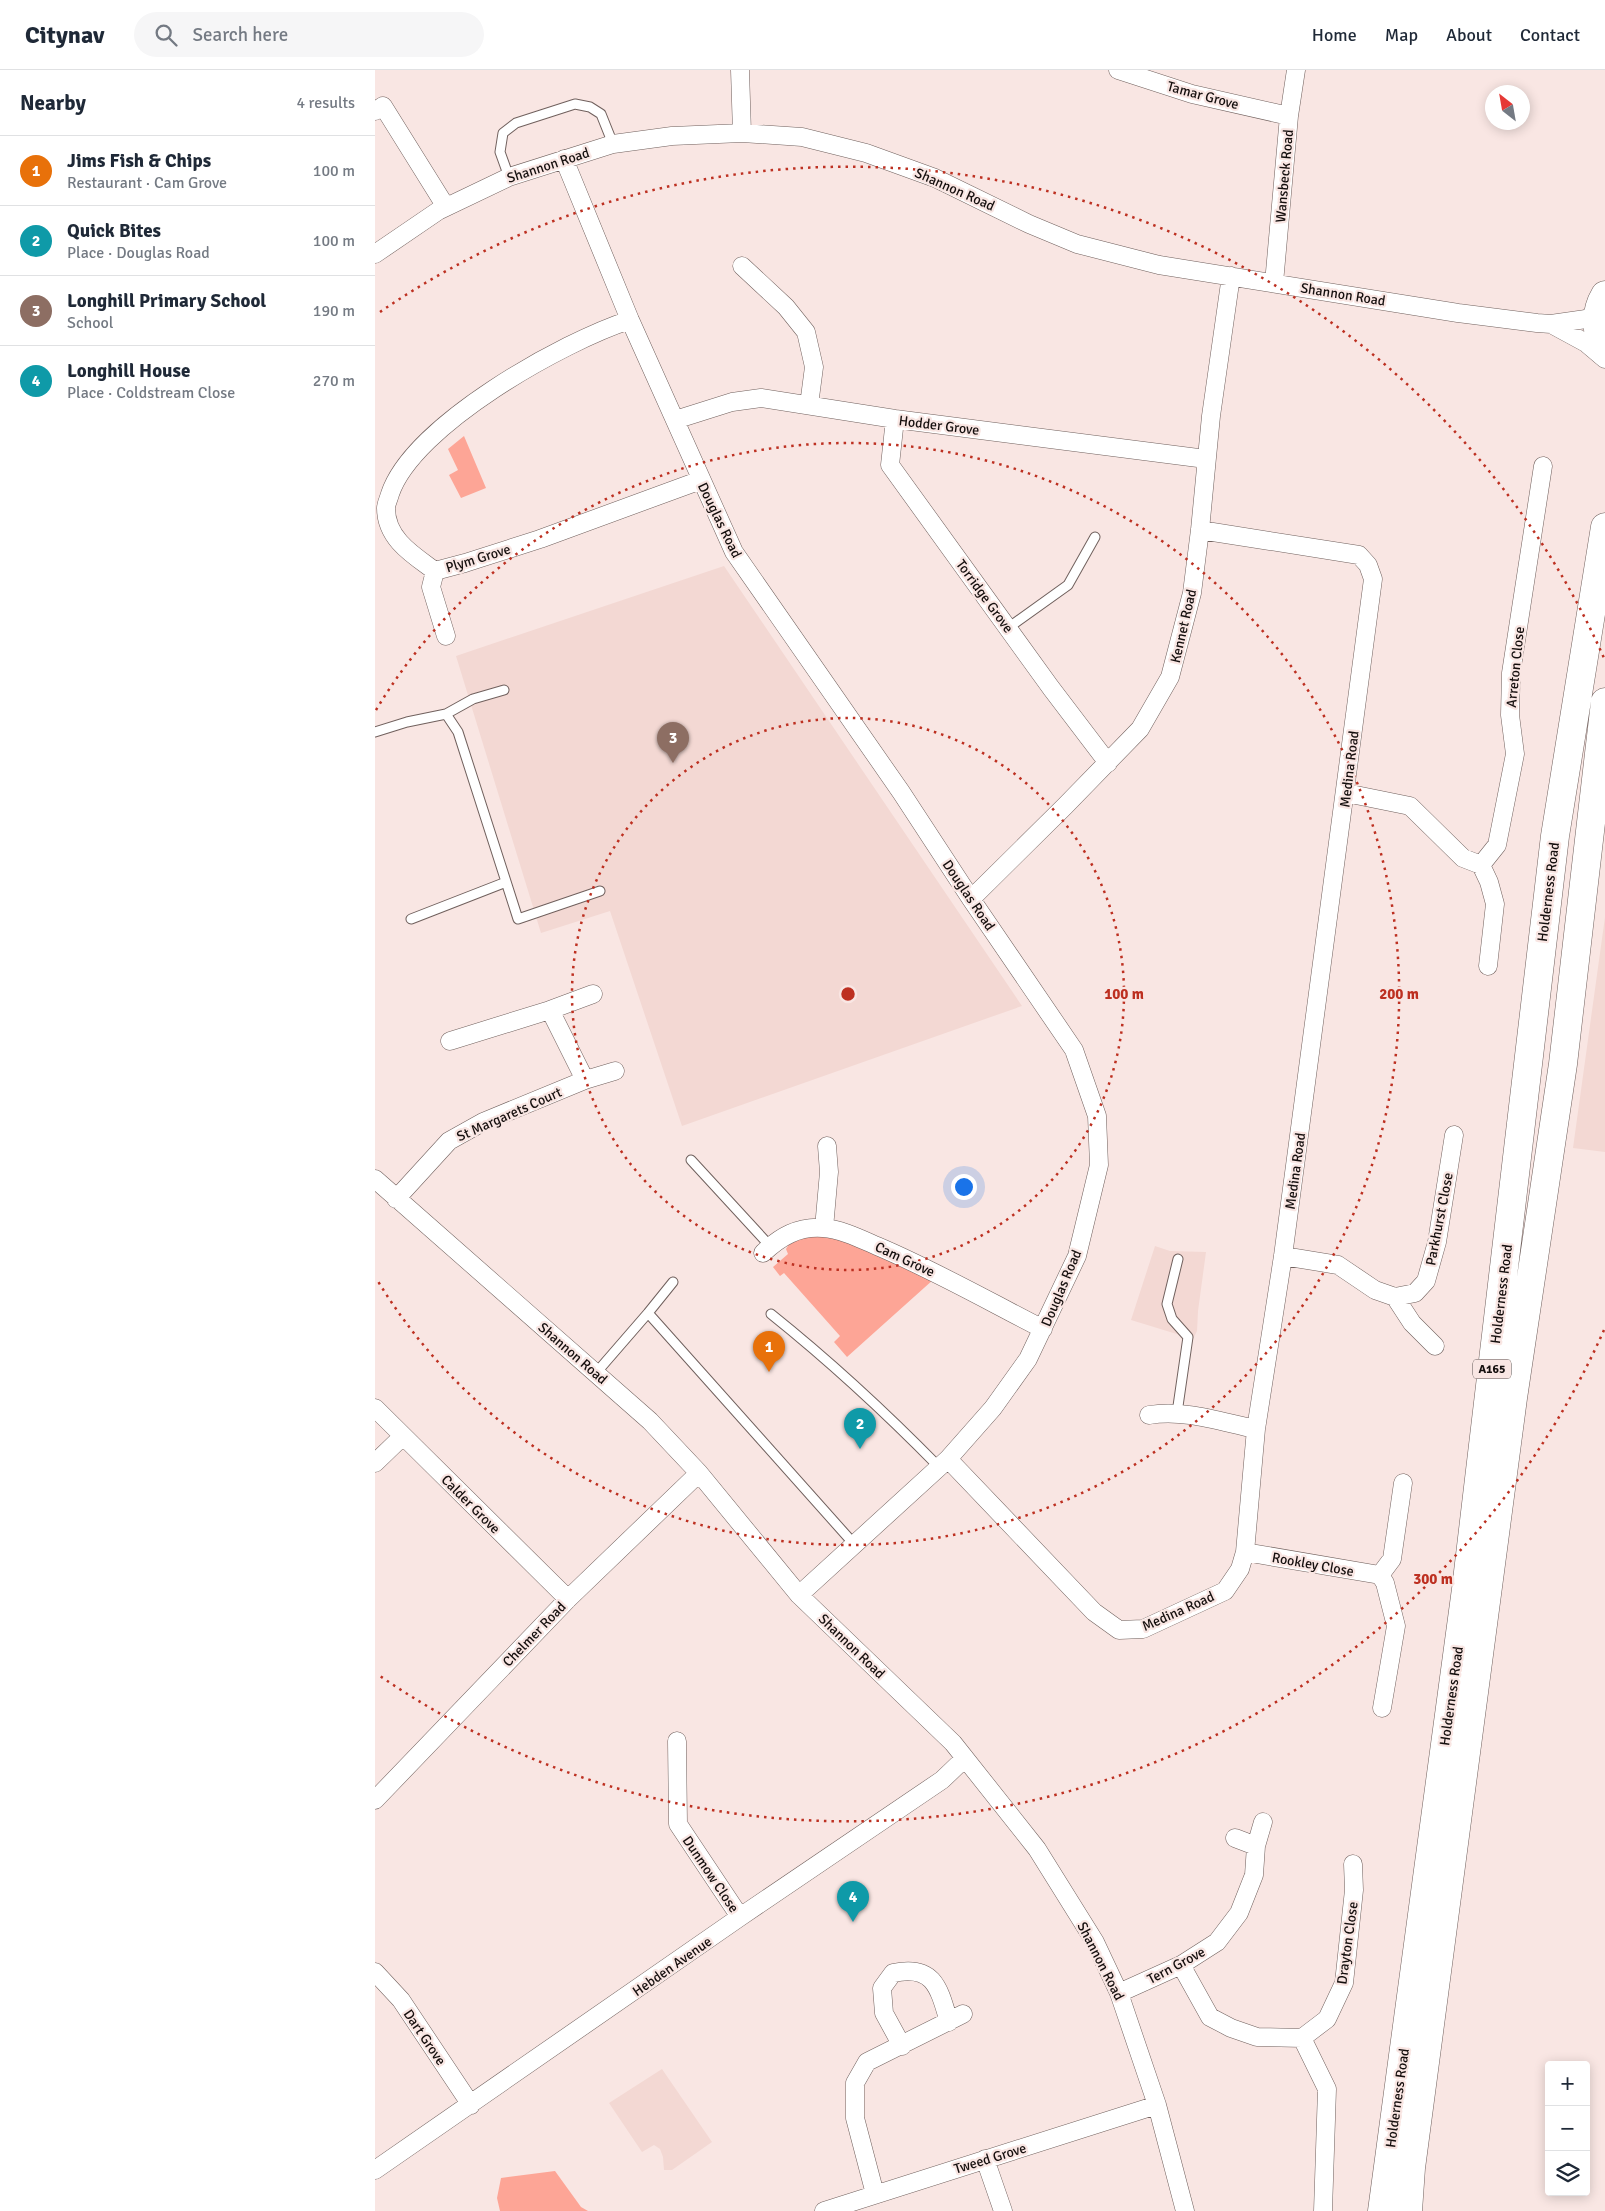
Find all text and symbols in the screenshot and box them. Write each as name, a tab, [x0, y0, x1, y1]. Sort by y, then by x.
search box	[134, 12, 484, 57]
text: Citynav	[25, 20, 104, 50]
icon: search	[152, 21, 180, 49]
text: Search here	[192, 23, 288, 47]
text: Home	[1312, 24, 1357, 46]
text: Map	[1385, 24, 1418, 46]
text: About	[1446, 24, 1492, 46]
text: Contact	[1520, 24, 1580, 46]
street label: Tamar Grove	[1165, 78, 1241, 113]
north arrow	[1485, 85, 1530, 130]
text: Nearby	[20, 90, 86, 116]
text: 4 results	[296, 93, 355, 113]
street label: Wansbeck Road	[1272, 129, 1297, 223]
street label: Shannon Road	[505, 144, 592, 187]
text: Jims Fish & Chips	[67, 149, 211, 173]
text: 1	[32, 161, 40, 181]
text: 100 m	[313, 161, 355, 181]
street label: Shannon Road	[912, 164, 997, 215]
text: Restaurant · Cam Grove	[67, 173, 227, 193]
text: Quick Bites	[67, 219, 161, 243]
text: 2	[32, 231, 40, 251]
text: 100 m	[313, 231, 355, 251]
text: Place · Douglas Road	[67, 243, 210, 263]
street label: Shannon Road	[1299, 279, 1387, 310]
text: Longhill Primary School	[67, 289, 266, 313]
text: 3	[32, 301, 40, 321]
text: 190 m	[313, 301, 355, 321]
text: School	[67, 313, 113, 333]
text: Longhill House	[67, 359, 190, 383]
text: 4	[32, 371, 40, 391]
text: 270 m	[313, 371, 355, 391]
text: Place · Coldstream Close	[67, 383, 235, 403]
street label: Hodder Grove	[898, 412, 980, 439]
street label: Douglas Road	[694, 480, 745, 561]
street label: Plym Grove	[444, 541, 513, 576]
street label: Torridge Grove	[952, 556, 1017, 636]
street label: Kennet Road	[1167, 587, 1200, 665]
street label: Arreton Close	[1503, 626, 1528, 708]
pin: 3	[657, 722, 689, 763]
street label: Medina Road	[1336, 730, 1363, 808]
street label: Holderness Road	[1534, 841, 1563, 943]
street label: Douglas Road	[939, 857, 999, 934]
centre of rings	[839, 985, 857, 1003]
text: 100 m	[1104, 985, 1144, 1003]
text: 200 m	[1379, 985, 1419, 1003]
street label: St Margarets Court	[454, 1084, 564, 1145]
street label: Medina Road	[1282, 1132, 1309, 1211]
street label: Parkhurst Close	[1422, 1171, 1457, 1267]
your location	[951, 1174, 977, 1200]
street label: Cam Grove	[872, 1238, 937, 1281]
street label: Holderness Road	[1487, 1243, 1516, 1345]
street label: Douglas Road	[1038, 1247, 1085, 1329]
street label: Shannon Road	[535, 1319, 611, 1388]
pin: 1	[753, 1331, 785, 1372]
road number: A165	[1473, 1360, 1511, 1378]
pin: 2	[844, 1408, 876, 1449]
street label: Calder Grove	[438, 1471, 504, 1537]
street label: Rookley Close	[1271, 1549, 1355, 1580]
text: 300 m	[1413, 1570, 1453, 1588]
street label: Medina Road	[1139, 1588, 1217, 1635]
street label: Chelmer Road	[499, 1598, 569, 1670]
street label: Shannon Road	[815, 1610, 888, 1682]
street label: Holderness Road	[1436, 1645, 1467, 1747]
street label: Dunmow Close	[679, 1833, 742, 1916]
pin: 4	[837, 1881, 869, 1922]
street label: Drayton Close	[1333, 1901, 1362, 1986]
street label: Shannon Road	[1074, 1919, 1128, 2003]
street label: Hebden Avenue	[629, 1933, 715, 2000]
street label: Tern Grove	[1145, 1943, 1208, 1988]
street label: Dart Grove	[400, 2006, 449, 2068]
street label: Holderness Road	[1382, 2047, 1413, 2149]
map controls	[1545, 2061, 1590, 2196]
button: +	[1545, 2061, 1590, 2106]
button: −	[1545, 2106, 1590, 2151]
street label: Tweed Grove	[952, 2139, 1028, 2178]
button: layers	[1545, 2151, 1590, 2196]

